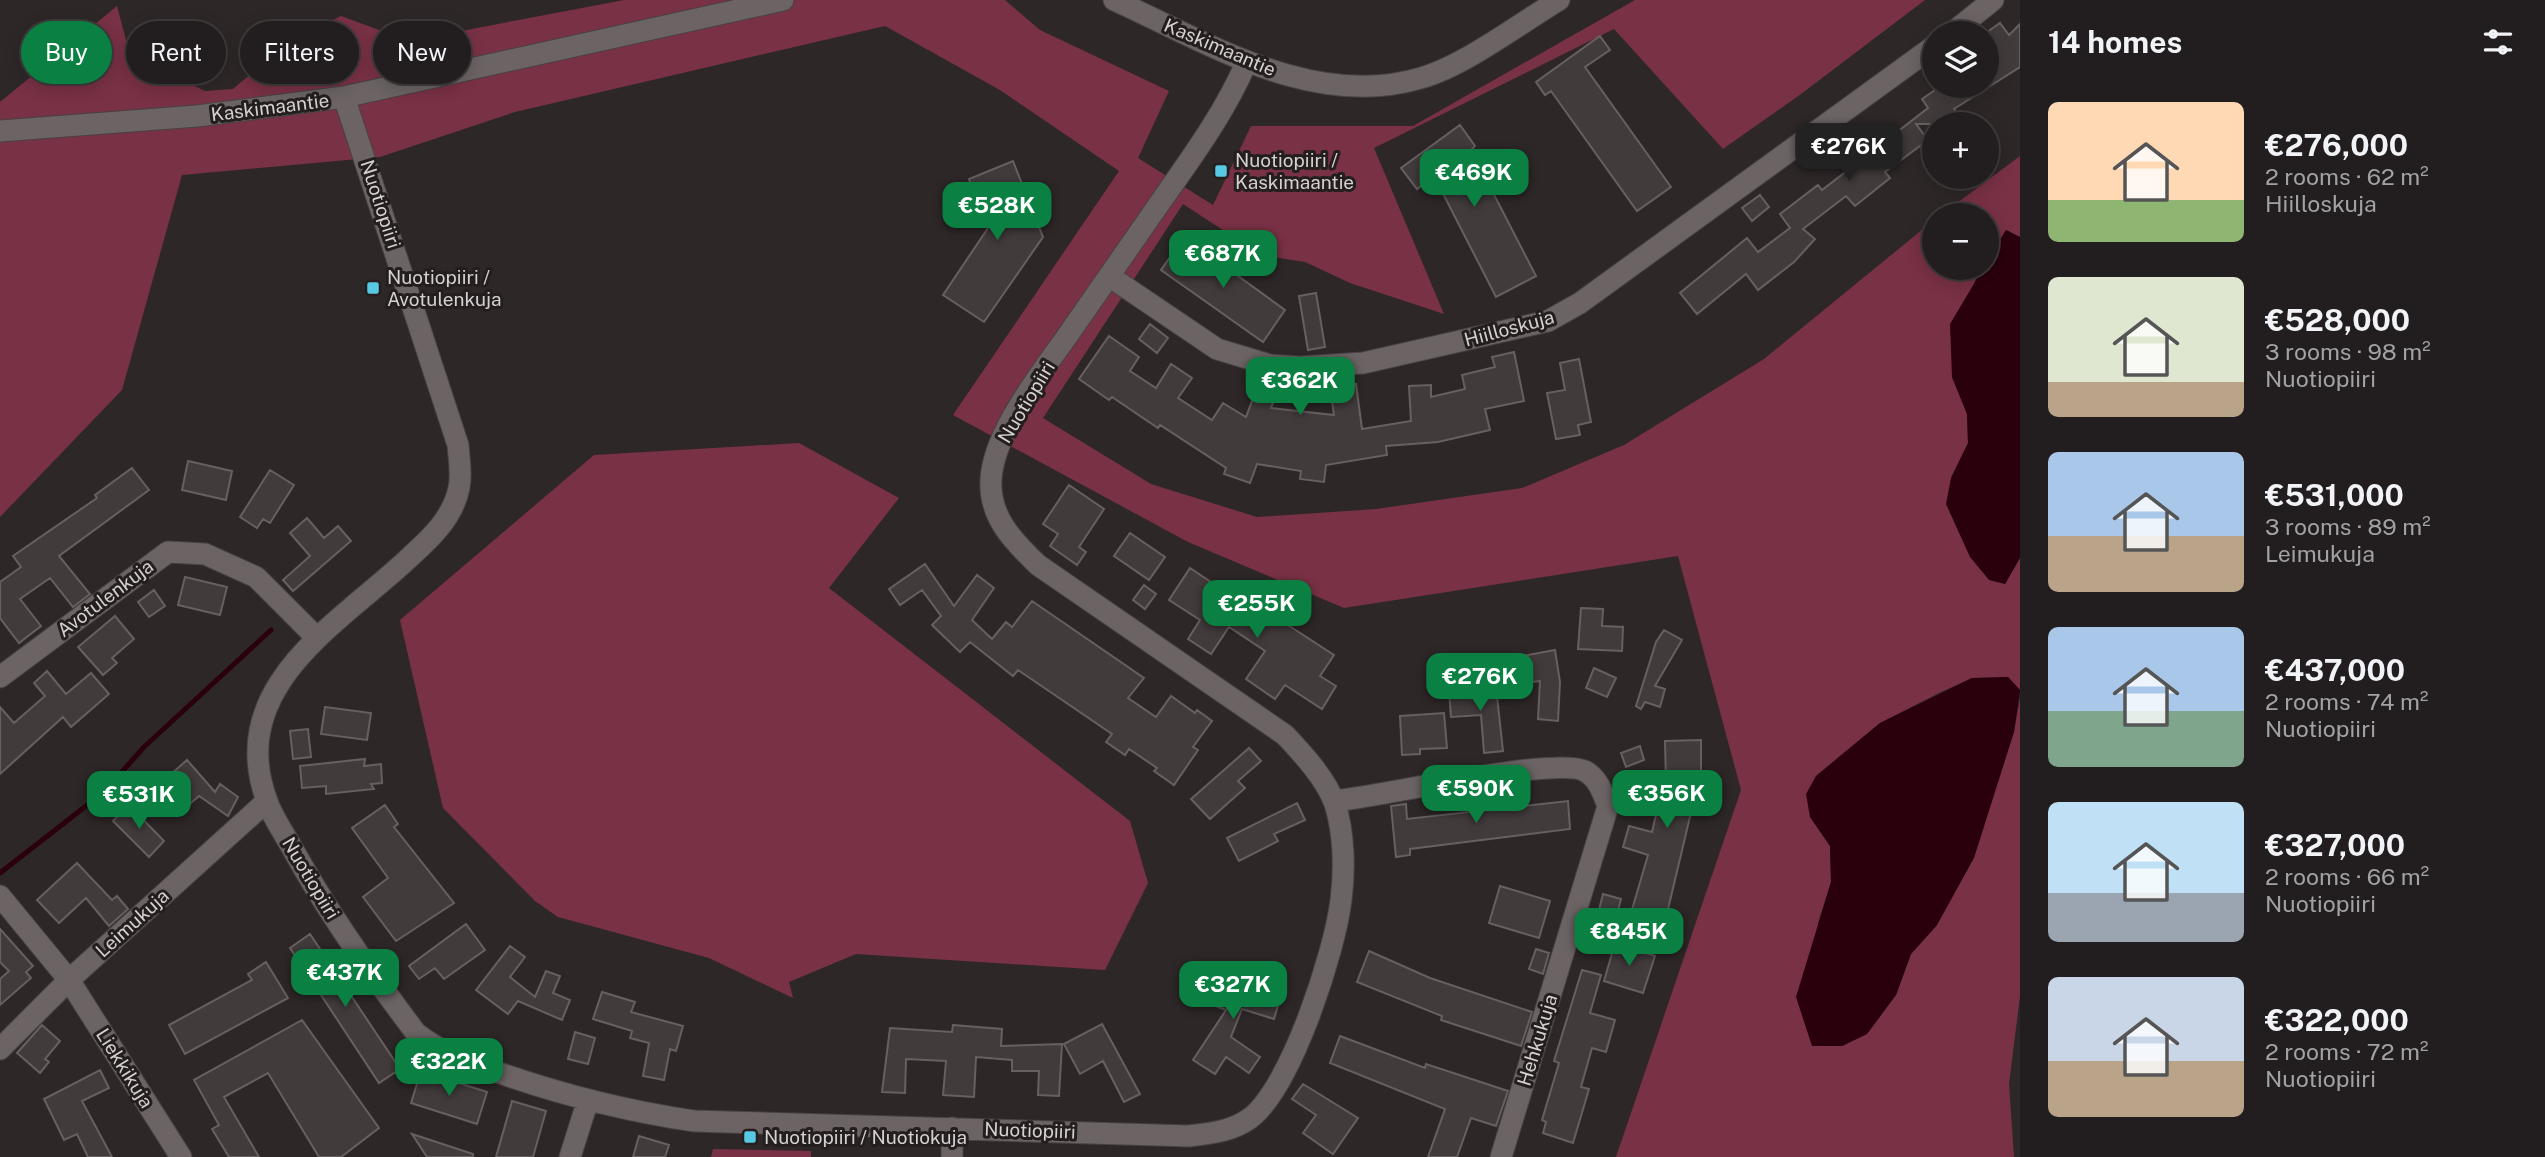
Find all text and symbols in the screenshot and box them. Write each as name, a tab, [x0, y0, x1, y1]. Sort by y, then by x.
street label: Kaskimaantie	[1161, 14, 1279, 80]
chip: Buy	[21, 21, 112, 84]
chip: Rent	[126, 21, 226, 84]
chip: Filters	[240, 21, 359, 84]
chip: New	[373, 21, 471, 84]
map controls	[1922, 21, 1999, 280]
button: layers	[1922, 21, 1999, 98]
icon: filters	[2479, 23, 2517, 61]
text: 14 homes	[2048, 24, 2182, 60]
street label: Kaskimaantie	[210, 89, 330, 125]
button: +	[1922, 112, 1999, 189]
pin: €276K	[1800, 124, 1898, 183]
text: €276,000	[2265, 127, 2408, 163]
icon: home	[2104, 130, 2188, 214]
text: €276K	[1811, 132, 1887, 159]
place label: Nuotiopiiri / Kaskimaantie	[1235, 149, 1354, 193]
pin: €469K	[1425, 150, 1523, 209]
street label: Nuotiopiiri	[356, 157, 406, 251]
text: €469K	[1436, 158, 1512, 185]
marker: Nuotiopiiri / Kaskimaantie	[1213, 163, 1229, 179]
text: 2 rooms · 62 m²	[2265, 163, 2429, 190]
pin: €528K	[948, 182, 1046, 242]
text: Hiilloskuja	[2265, 190, 2377, 217]
text: €528K	[958, 191, 1036, 218]
button: −	[1922, 203, 1999, 280]
pin: €687K	[1174, 230, 1272, 290]
text: €687K	[1185, 239, 1261, 266]
place label: Nuotiopiiri / Avotulenkuja	[387, 266, 501, 310]
marker: Nuotiopiiri / Avotulenkuja	[365, 280, 381, 296]
text: €528,000	[2265, 302, 2410, 338]
street label: Hiilloskuja	[1462, 305, 1556, 351]
icon: home	[2104, 305, 2188, 389]
text: 3 rooms · 98 m²	[2265, 338, 2431, 365]
street label: Nuotiopiiri	[993, 357, 1059, 447]
pin: €362K	[1251, 358, 1349, 417]
text: Nuotiopiiri	[2265, 365, 2376, 392]
text: €362K	[1262, 366, 1338, 393]
text: €531,000	[2265, 477, 2404, 513]
icon: home	[2104, 480, 2188, 564]
text: 3 rooms · 89 m²	[2265, 513, 2431, 540]
text: Leimukuja	[2265, 540, 2375, 567]
street label: Avotulenkuja	[53, 555, 157, 641]
pin: €255K	[1208, 580, 1306, 640]
text: €255K	[1218, 589, 1296, 616]
text: €437,000	[2265, 652, 2405, 688]
pin: €276K	[1431, 654, 1529, 713]
icon: home	[2104, 655, 2188, 739]
text: €276K	[1442, 662, 1518, 689]
text: 2 rooms · 74 m²	[2265, 688, 2428, 715]
text: Nuotiopiiri	[2265, 715, 2376, 742]
pin: €590K	[1427, 766, 1525, 825]
pin: €356K	[1618, 770, 1716, 830]
pin: €531K	[90, 772, 188, 831]
text: €590K	[1438, 774, 1514, 801]
text: €356K	[1628, 779, 1706, 806]
text: €531K	[103, 780, 175, 807]
text: €327,000	[2265, 827, 2405, 863]
icon: home	[2104, 830, 2188, 914]
street label: Nuotiopiiri	[278, 833, 344, 923]
text: 2 rooms · 66 m²	[2265, 863, 2429, 890]
street label: Leimukuja	[91, 884, 173, 962]
text: Nuotiopiiri	[2265, 890, 2376, 917]
pin: €845K	[1580, 908, 1678, 968]
text: €845K	[1590, 917, 1668, 944]
pin: €437K	[296, 950, 394, 1009]
text: €437K	[307, 958, 383, 985]
pin: €327K	[1184, 962, 1282, 1021]
text: €327K	[1195, 970, 1271, 997]
street label: Hehkukuja	[1513, 991, 1561, 1089]
text: €322,000	[2265, 1002, 2409, 1038]
icon: home	[2104, 1005, 2188, 1089]
street label: Liekkikuja	[92, 1024, 158, 1112]
pin: €322K	[400, 1038, 498, 1098]
text: 2 rooms · 72 m²	[2265, 1038, 2428, 1065]
text: €322K	[411, 1047, 487, 1074]
text: Nuotiopiiri	[2265, 1065, 2376, 1092]
street label: Nuotiopiiri	[984, 1117, 1076, 1143]
place label: Nuotiopiiri / Nuotiokuja	[764, 1126, 967, 1148]
marker: Nuotiopiiri / Nuotiokuja	[742, 1129, 758, 1145]

